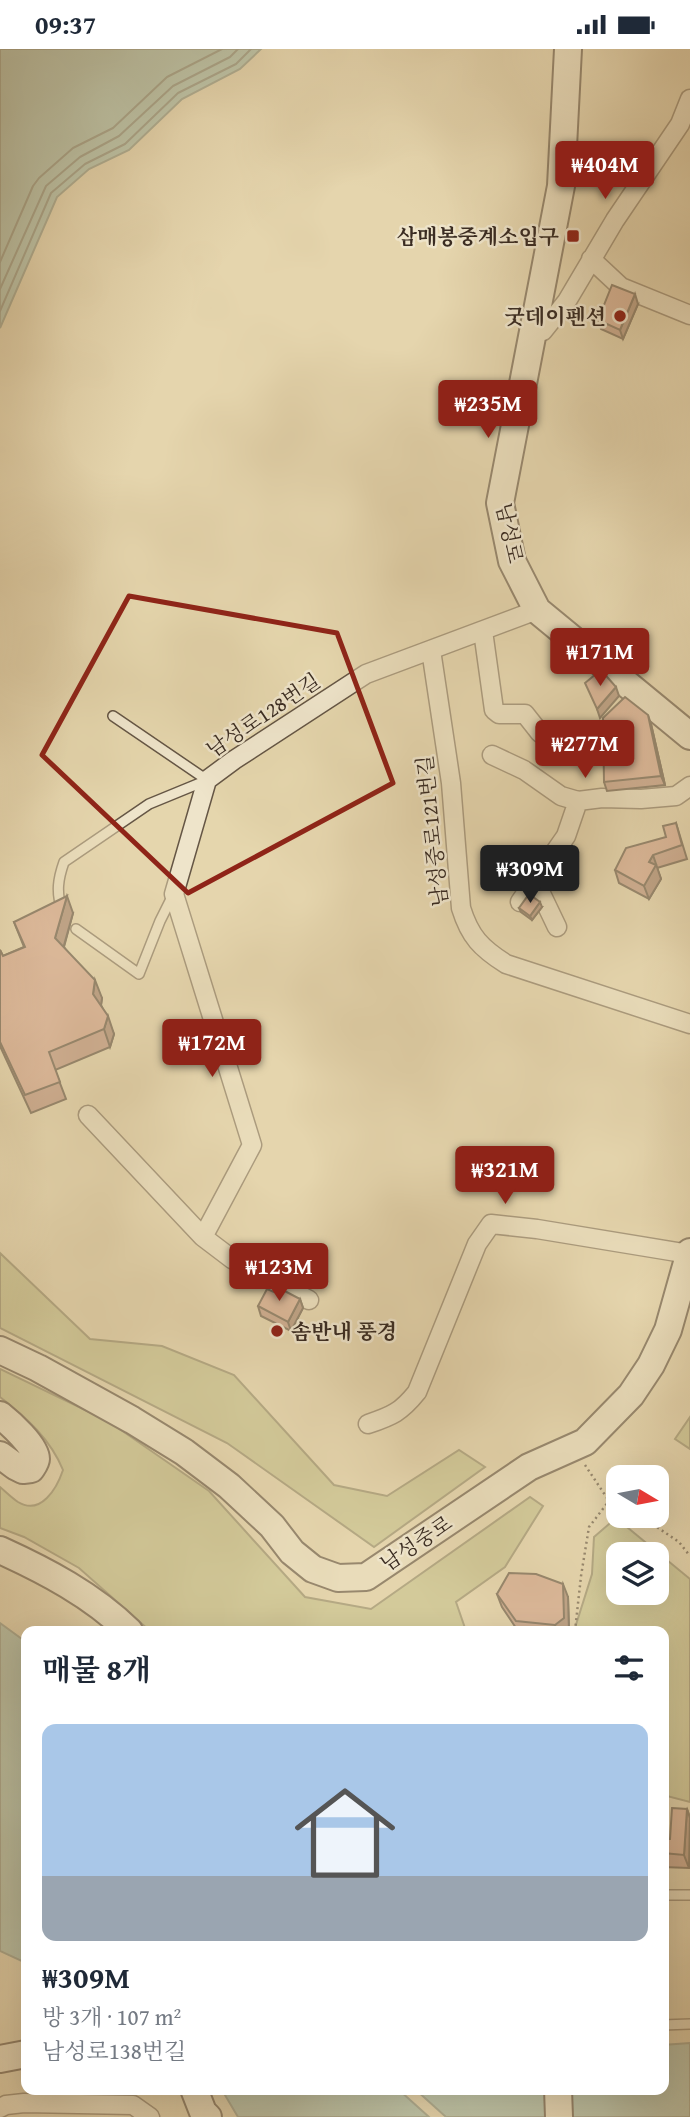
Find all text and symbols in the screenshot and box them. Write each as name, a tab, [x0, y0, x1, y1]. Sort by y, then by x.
text: 09:37	[35, 5, 96, 44]
pin: ₩404M	[556, 141, 654, 201]
text: ₩404M	[571, 147, 639, 180]
place label: 삼매봉중계소입구	[397, 221, 559, 252]
marker: 삼매봉중계소입구	[565, 228, 581, 244]
place label: 굿데이펜션	[505, 301, 606, 332]
marker: 굿데이펜션	[612, 308, 628, 324]
pin: ₩235M	[439, 381, 537, 440]
text: ₩235M	[454, 386, 522, 419]
street label: 남성로	[489, 500, 531, 566]
pin: ₩171M	[551, 629, 649, 688]
text: ₩171M	[566, 634, 634, 667]
street label: 남성로128번길	[200, 665, 326, 765]
pin: ₩277M	[536, 721, 634, 780]
text: ₩277M	[551, 726, 619, 759]
street label: 남성중로121번길	[409, 754, 455, 908]
pin: ₩309M	[481, 845, 579, 905]
text: ₩309M	[496, 851, 564, 884]
pin: ₩172M	[163, 1019, 261, 1079]
text: ₩172M	[178, 1025, 246, 1058]
pin: ₩321M	[456, 1147, 554, 1206]
text: ₩321M	[471, 1152, 539, 1185]
pin: ₩123M	[230, 1243, 328, 1303]
text: ₩123M	[245, 1249, 313, 1282]
place label: 솜반내 풍경	[291, 1316, 397, 1347]
marker: 솜반내 풍경	[269, 1323, 285, 1339]
north arrow	[606, 1465, 668, 1528]
map controls	[606, 1465, 669, 1605]
street label: 남성중로	[374, 1507, 458, 1579]
button: layers	[606, 1542, 669, 1605]
text: 매물 8개	[42, 1647, 151, 1691]
icon: filters	[610, 1649, 648, 1687]
icon: home	[282, 1770, 408, 1896]
text: ₩309M	[42, 1955, 130, 1999]
text: 방 3개 · 107 m²	[42, 2000, 181, 2033]
text: 남성로138번길	[42, 2034, 186, 2067]

